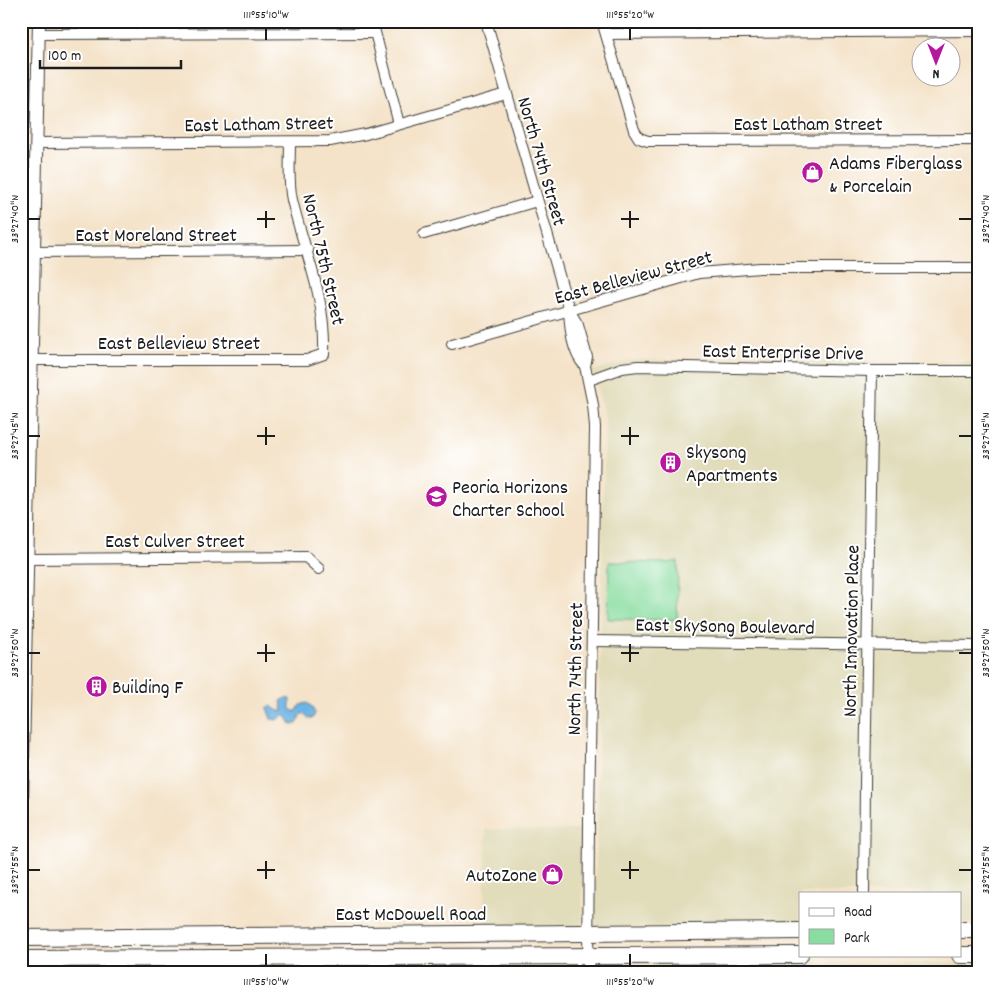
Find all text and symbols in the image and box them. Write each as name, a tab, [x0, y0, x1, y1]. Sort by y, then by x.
text: 111°55'10"W	[243, 7, 289, 24]
text: 111°55'20"W	[606, 7, 654, 24]
scale bar	[40, 38, 181, 70]
north arrow	[912, 38, 962, 88]
text: 100 m	[48, 46, 81, 68]
text: N	[932, 63, 939, 83]
street label: North 74th Street	[508, 94, 572, 230]
street label: East Latham Street	[184, 111, 334, 141]
street label: East Latham Street	[733, 112, 883, 140]
place label: Adams Fiberglass & Porcelain	[829, 151, 963, 202]
shop icon: Adams Fiberglass & Porcelain	[801, 161, 825, 185]
street label: North 75th Street	[293, 191, 351, 328]
text: 33°27'40"N	[7, 195, 24, 243]
text: 33°27'40"N	[978, 195, 995, 243]
street label: East Moreland Street	[75, 223, 237, 251]
street label: East Belleview Street	[552, 244, 716, 313]
street label: East Belleview Street	[98, 331, 260, 359]
street label: East Enterprise Drive	[702, 339, 864, 369]
text: 33°27'45"N	[7, 412, 24, 460]
text: 33°27'45"N	[978, 412, 995, 460]
place label: Skysong Apartments	[686, 440, 778, 491]
building icon: Skysong Apartments	[658, 450, 682, 474]
place label: Peoria Horizons Charter School	[452, 475, 568, 526]
school or university icon: Peoria Horizons Charter School	[424, 485, 448, 509]
street label: East Culver Street	[105, 529, 245, 557]
street label: North Innovation Place	[837, 544, 869, 718]
street label: North 74th Street	[562, 602, 592, 736]
street label: East SkySong Boulevard	[635, 612, 815, 644]
text: 33°27'50"N	[7, 628, 24, 678]
text: 33°27'50"N	[978, 628, 995, 678]
building icon: Building F	[84, 674, 108, 698]
place label: Building F	[112, 675, 183, 703]
text: 33°27'55"N	[7, 846, 24, 894]
text: 33°27'55"N	[978, 846, 995, 894]
shop icon: AutoZone	[541, 862, 565, 886]
place label: AutoZone	[465, 863, 537, 891]
legend	[799, 892, 962, 956]
street label: East McDowell Road	[336, 902, 487, 930]
text: Road	[844, 902, 872, 924]
text: Park	[844, 928, 870, 950]
text: 111°55'10"W	[243, 974, 289, 991]
text: 111°55'20"W	[606, 974, 654, 991]

